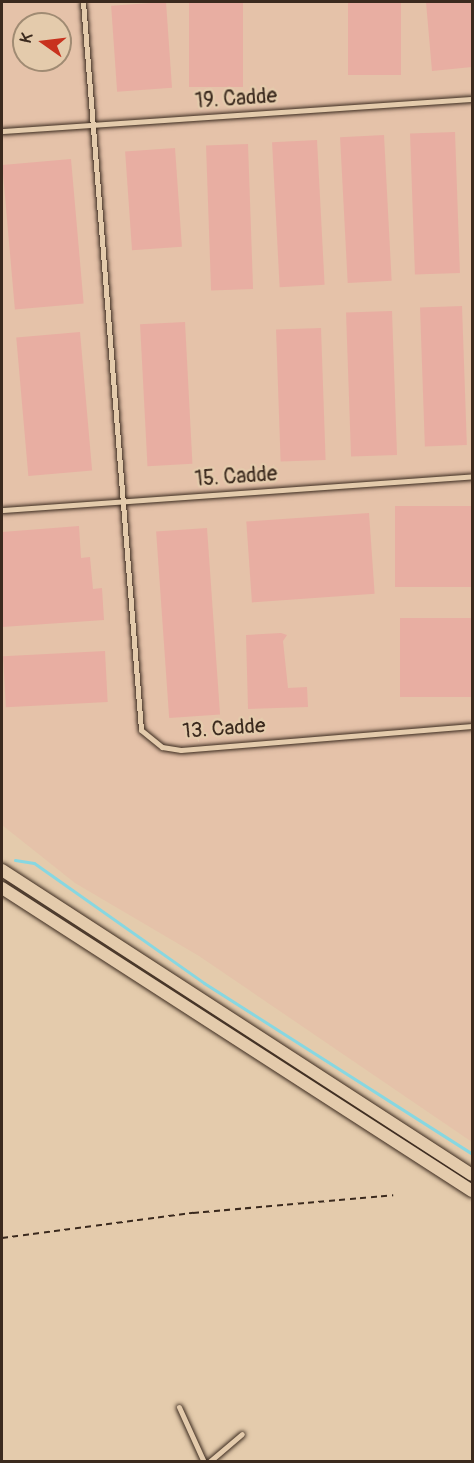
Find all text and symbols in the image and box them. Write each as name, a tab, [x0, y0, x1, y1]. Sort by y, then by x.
north arrow	[12, 12, 72, 72]
text: K	[16, 31, 37, 45]
street label: 19. Cadde	[194, 84, 278, 114]
street label: 15. Cadde	[194, 462, 278, 492]
street label: 13. Cadde	[182, 714, 266, 744]

